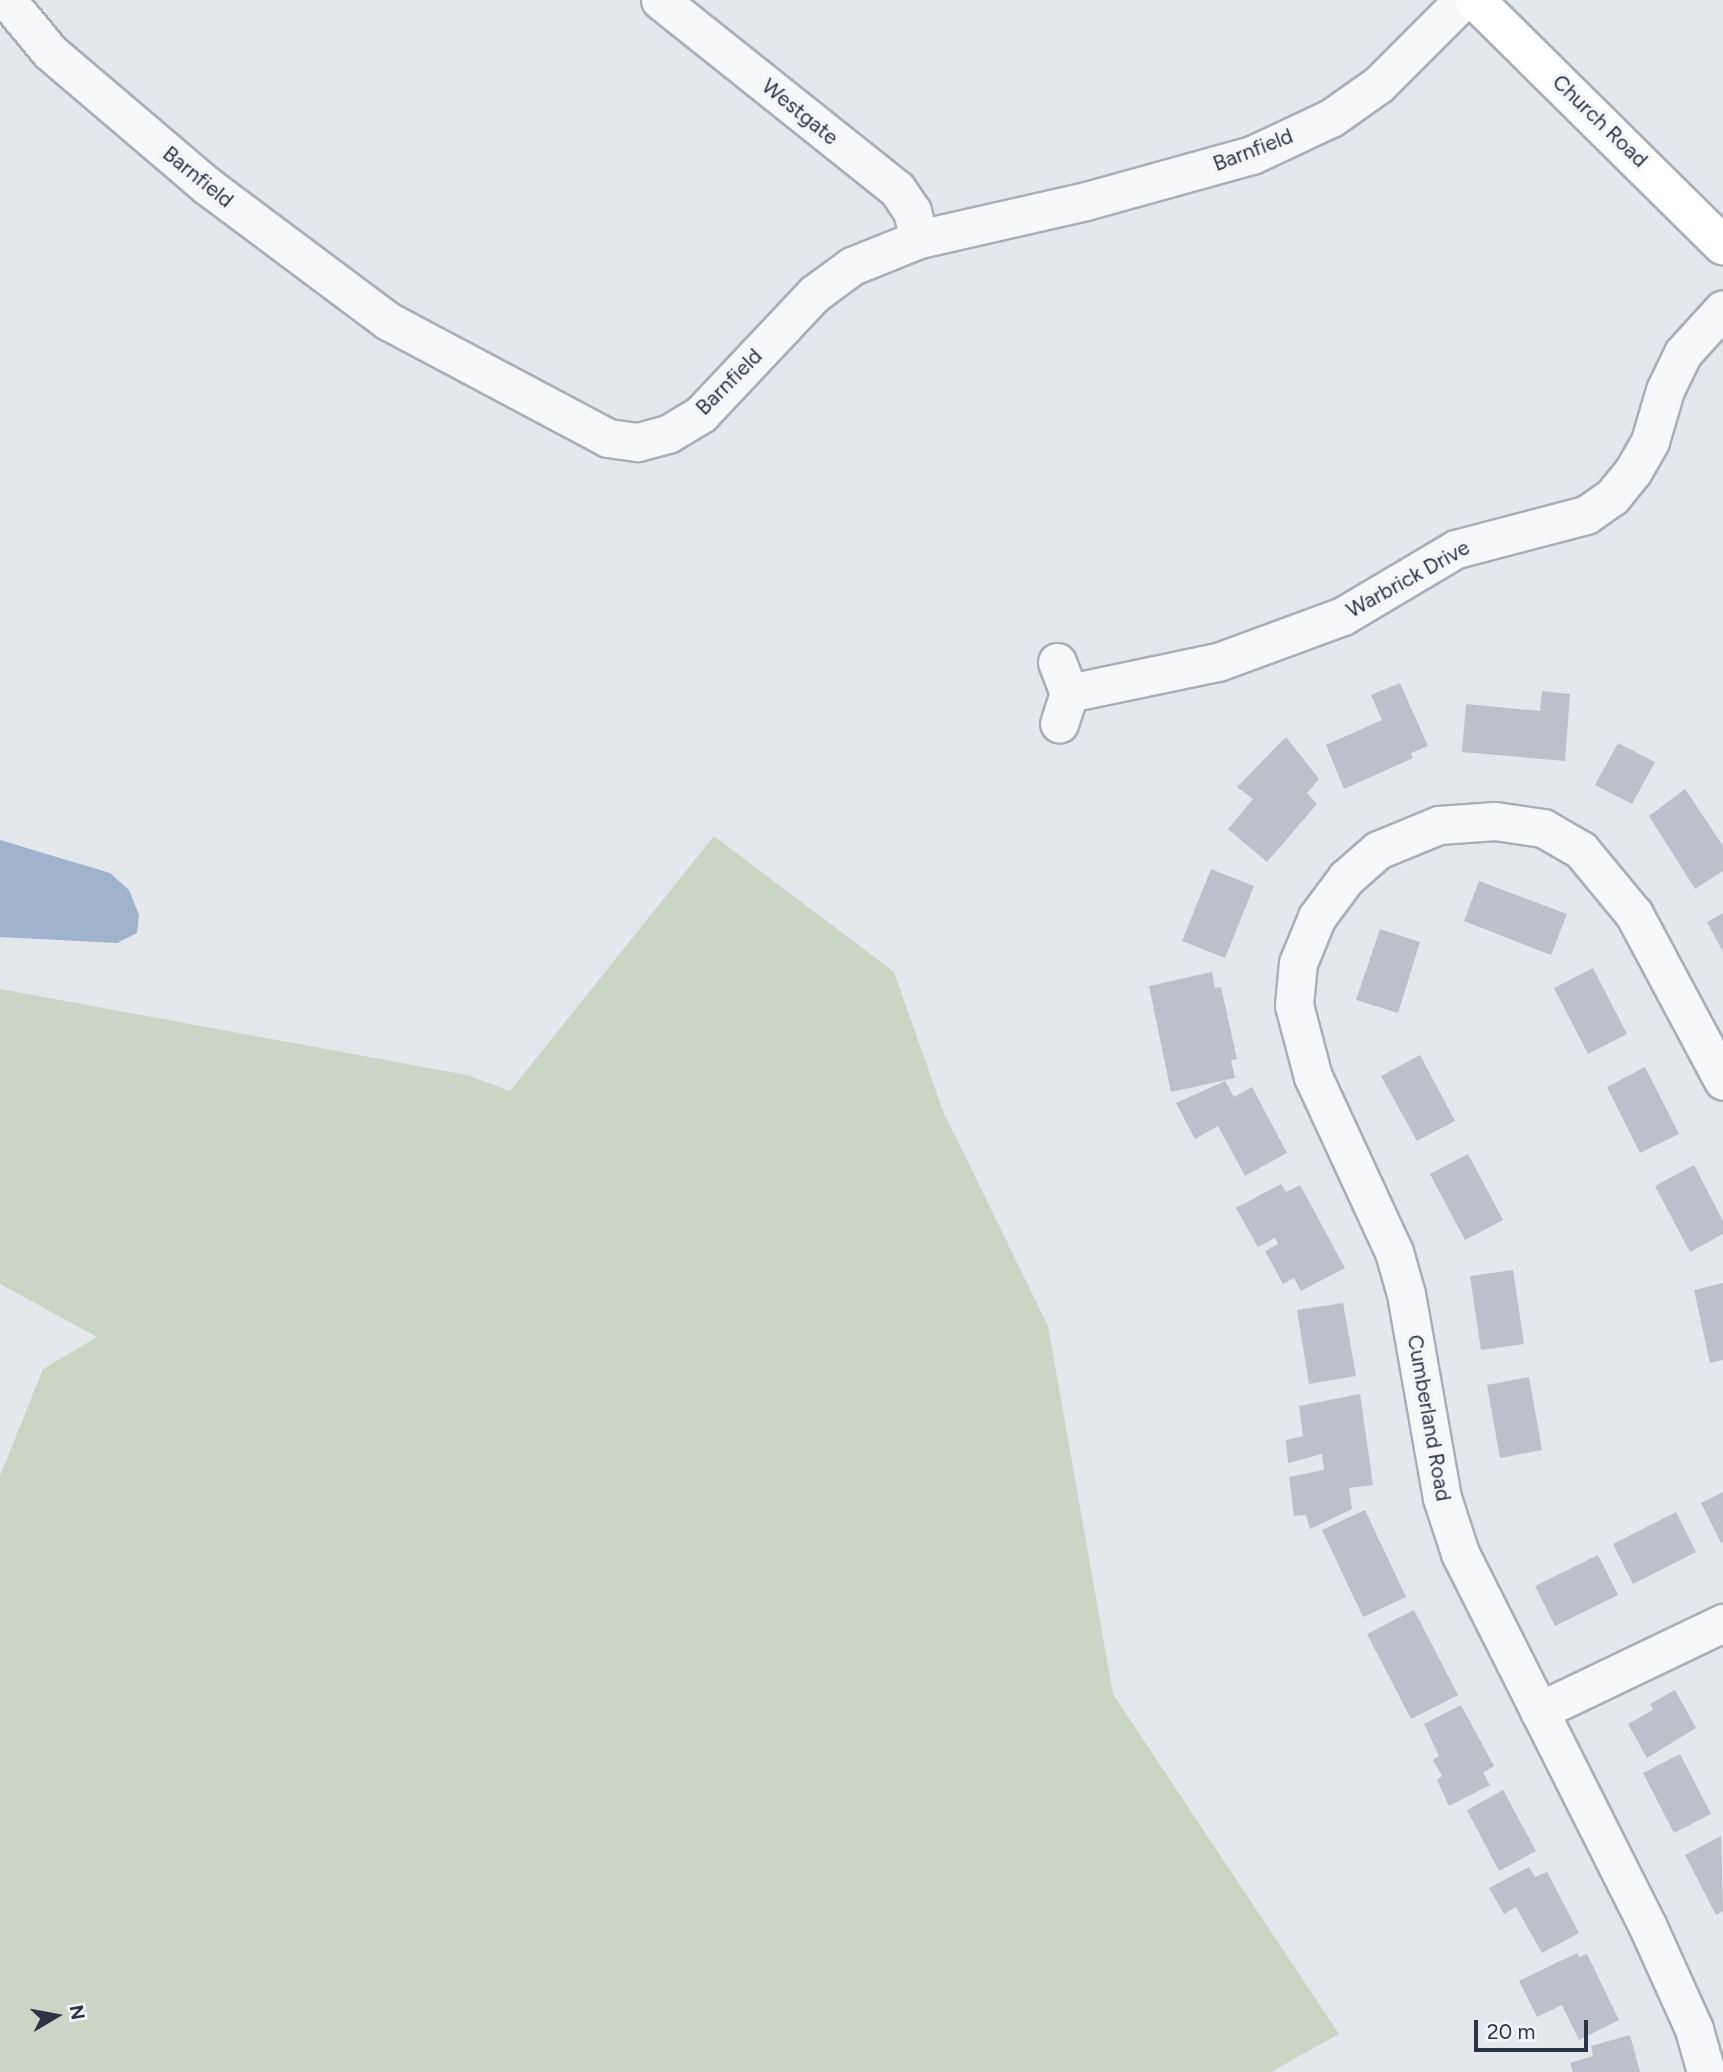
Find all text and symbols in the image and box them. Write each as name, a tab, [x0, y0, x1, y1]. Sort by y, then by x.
street label: Church Road	[1547, 69, 1653, 173]
street label: Westgate	[757, 74, 843, 150]
street label: Barnfield	[1210, 123, 1296, 177]
street label: Barnfield	[158, 141, 238, 213]
street label: Barnfield	[691, 344, 767, 420]
street label: Warbrick Drive	[1342, 535, 1474, 623]
street label: Cumberland Road	[1402, 1333, 1456, 1503]
north arrow	[21, 1981, 91, 2051]
text: N	[65, 2003, 90, 2021]
scale bar	[1478, 2006, 1592, 2050]
text: 20 m	[1487, 2019, 1535, 2044]

